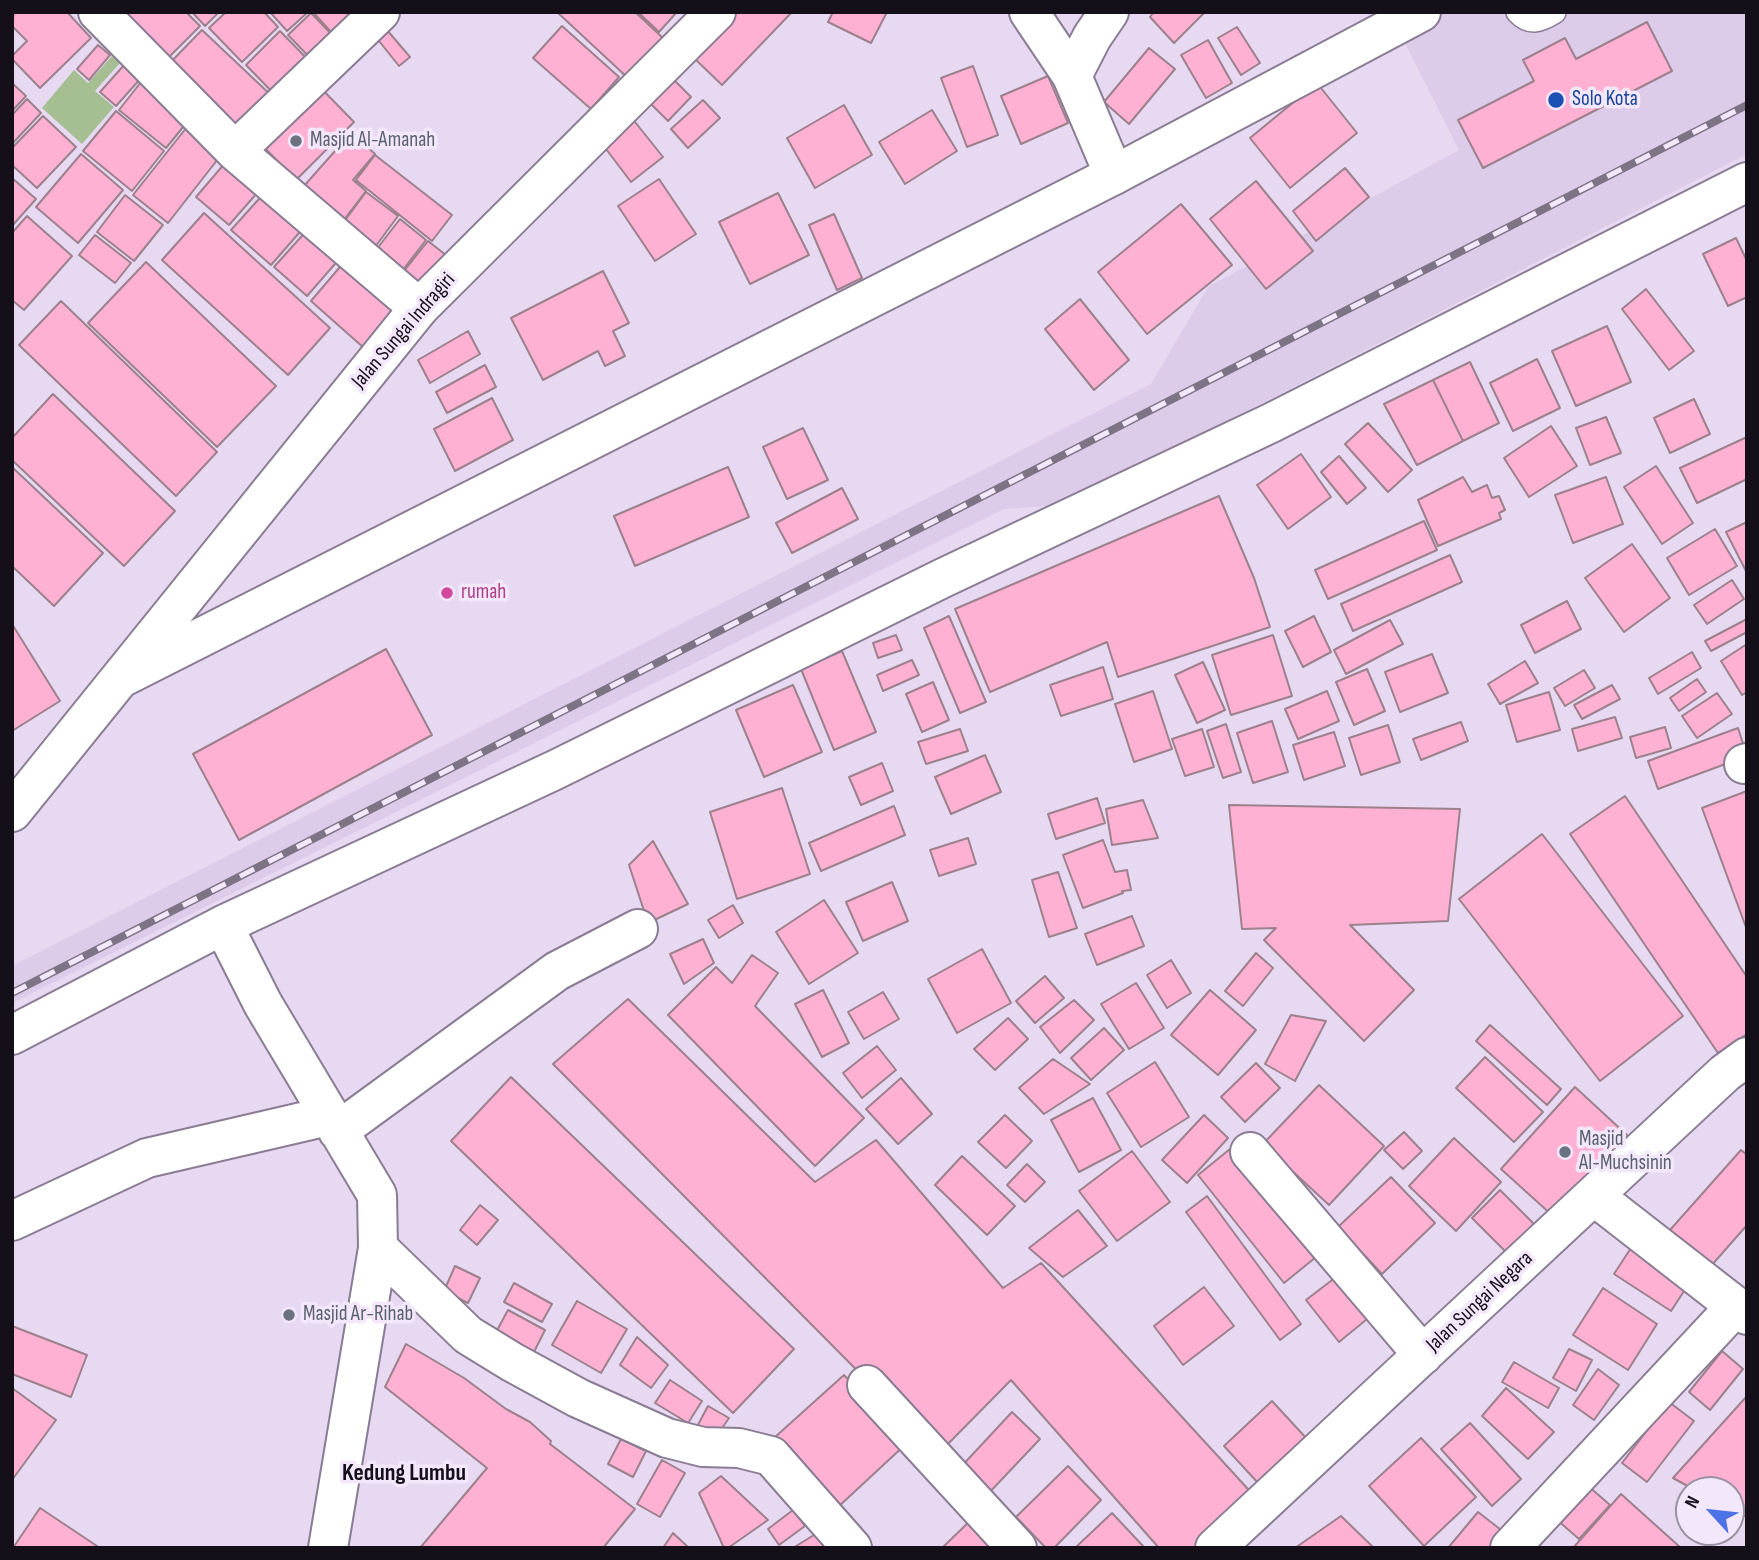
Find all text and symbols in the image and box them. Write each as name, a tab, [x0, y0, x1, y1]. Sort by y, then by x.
place label: Solo Kota	[1572, 87, 1638, 113]
marker: Solo Kota	[1546, 90, 1566, 110]
place label: Masjid Al-Amanah	[310, 128, 435, 154]
marker: Masjid Al-Amanah	[288, 133, 304, 149]
street label: Jalan Sungai Indragiri	[347, 268, 461, 394]
place label: rumah	[461, 580, 506, 606]
marker: rumah	[439, 585, 455, 601]
place label: Masjid Al-Muchsinin	[1579, 1127, 1672, 1177]
marker: Masjid Al-Muchsinin	[1557, 1144, 1573, 1160]
street label: Jalan Sungai Negara	[1422, 1246, 1538, 1358]
place label: Masjid Ar-Rihab	[303, 1302, 413, 1328]
marker: Masjid Ar-Rihab	[281, 1307, 297, 1323]
district label: Kedung Lumbu	[342, 1460, 466, 1488]
north arrow	[1675, 1476, 1745, 1546]
text: N	[1680, 1492, 1705, 1512]

